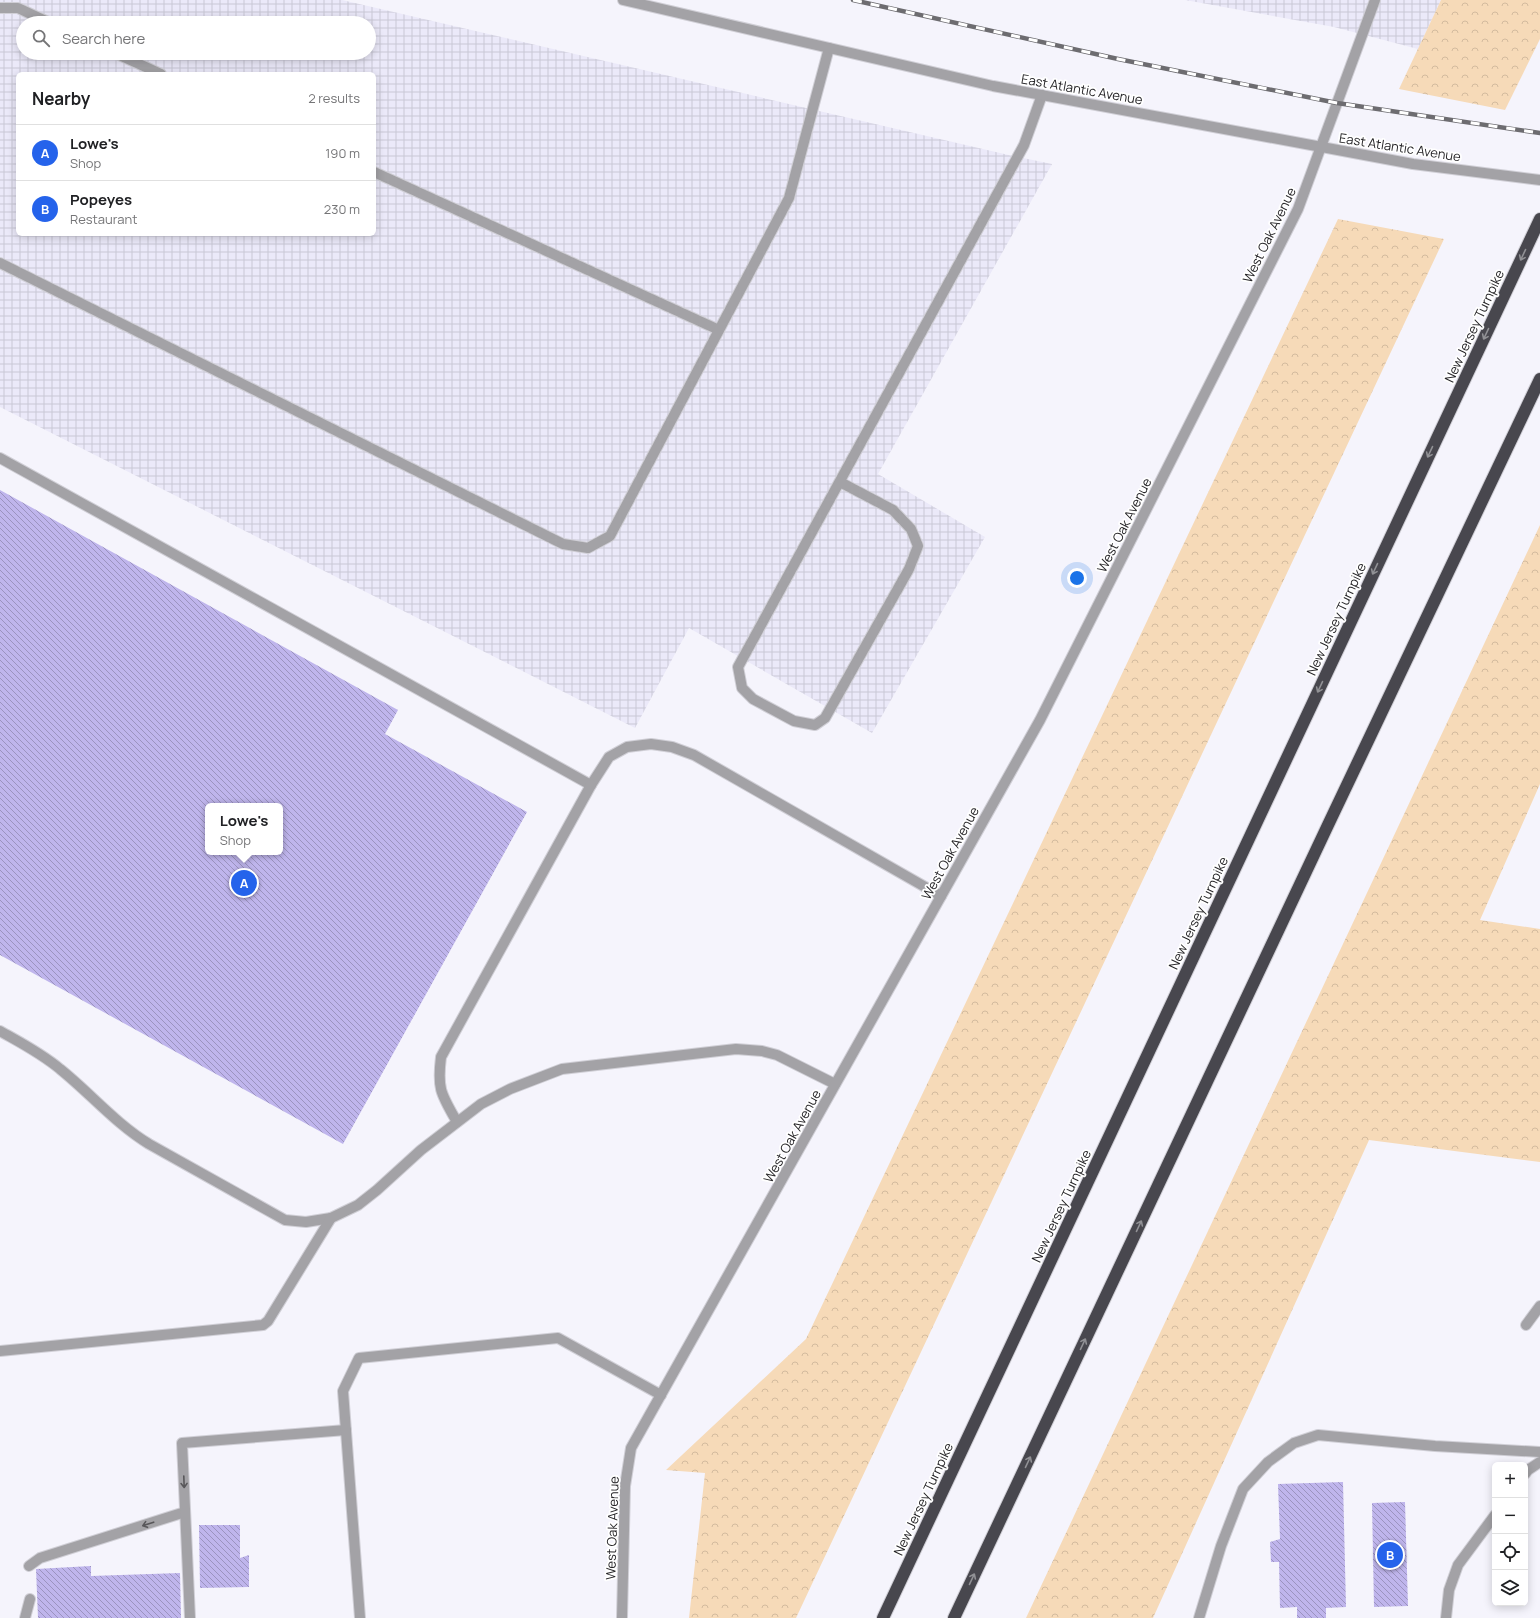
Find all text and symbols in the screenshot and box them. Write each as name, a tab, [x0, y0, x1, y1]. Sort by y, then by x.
search box	[16, 16, 376, 60]
icon: search	[30, 27, 52, 49]
text: Search here	[62, 28, 145, 49]
street label: East Atlantic Avenue	[1020, 69, 1145, 109]
text: Nearby	[32, 87, 90, 110]
text: 2 results	[308, 89, 360, 107]
street label: East Atlantic Avenue	[1338, 128, 1463, 166]
text: Lowe's	[70, 133, 119, 154]
text: A	[41, 144, 49, 162]
text: 190 m	[325, 144, 360, 162]
text: Shop	[70, 154, 101, 172]
street label: West Oak Avenue	[1238, 184, 1300, 286]
text: Popeyes	[70, 189, 132, 210]
text: B	[41, 200, 49, 218]
text: 230 m	[324, 200, 360, 218]
text: Restaurant	[70, 210, 137, 228]
one-way arrow	[1519, 248, 1526, 260]
street label: New Jersey Turnpike	[1440, 266, 1508, 385]
one-way arrow	[1482, 328, 1489, 340]
one-way arrow	[1426, 446, 1434, 458]
street label: West Oak Avenue	[1092, 474, 1156, 575]
street label: New Jersey Turnpike	[1302, 559, 1370, 678]
one-way arrow	[1371, 563, 1378, 575]
your location	[1067, 568, 1087, 588]
one-way arrow	[1316, 681, 1323, 693]
popup	[205, 803, 283, 855]
street label: West Oak Avenue	[917, 803, 983, 903]
text: Lowe's	[220, 810, 268, 831]
text: Shop	[220, 831, 251, 849]
street label: New Jersey Turnpike	[1164, 853, 1232, 972]
pin: A	[231, 868, 257, 898]
street label: West Oak Avenue	[759, 1086, 825, 1186]
street label: New Jersey Turnpike	[1027, 1146, 1095, 1265]
one-way arrow	[1136, 1221, 1143, 1233]
one-way arrow	[1080, 1338, 1087, 1350]
street label: New Jersey Turnpike	[889, 1439, 957, 1558]
one-way arrow	[1025, 1456, 1032, 1468]
map controls	[1492, 1462, 1528, 1606]
button: +	[1492, 1462, 1528, 1498]
one-way arrow	[180, 1475, 188, 1488]
street label: West Oak Avenue	[601, 1475, 623, 1580]
button: −	[1492, 1498, 1528, 1534]
one-way arrow	[141, 1521, 154, 1528]
button: locate	[1492, 1534, 1528, 1570]
pin: B	[1377, 1540, 1403, 1570]
button: layers	[1492, 1570, 1528, 1606]
one-way arrow	[969, 1574, 976, 1586]

